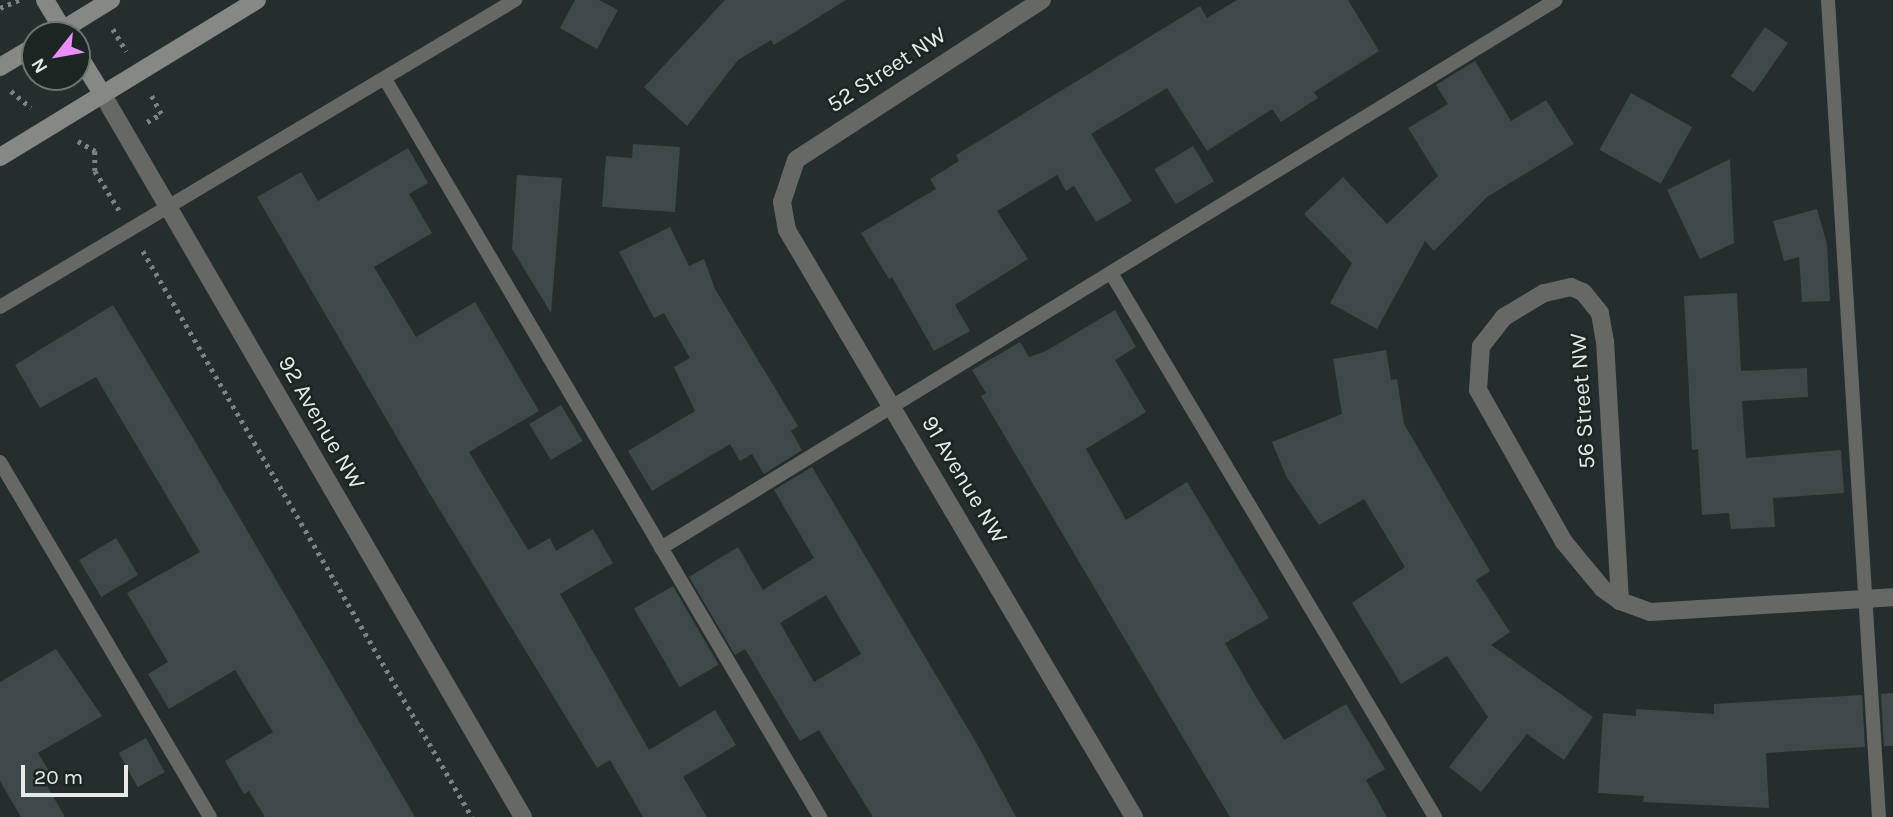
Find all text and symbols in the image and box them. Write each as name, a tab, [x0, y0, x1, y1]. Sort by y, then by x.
north arrow	[21, 21, 91, 91]
street label: 52 Street NW	[822, 21, 952, 119]
text: N	[27, 54, 53, 77]
street label: 56 Street NW	[1564, 332, 1602, 470]
street label: 92 Avenue NW	[272, 351, 370, 495]
street label: 91 Avenue NW	[915, 411, 1013, 549]
scale bar	[24, 750, 131, 794]
text: 20 m	[34, 765, 83, 789]

